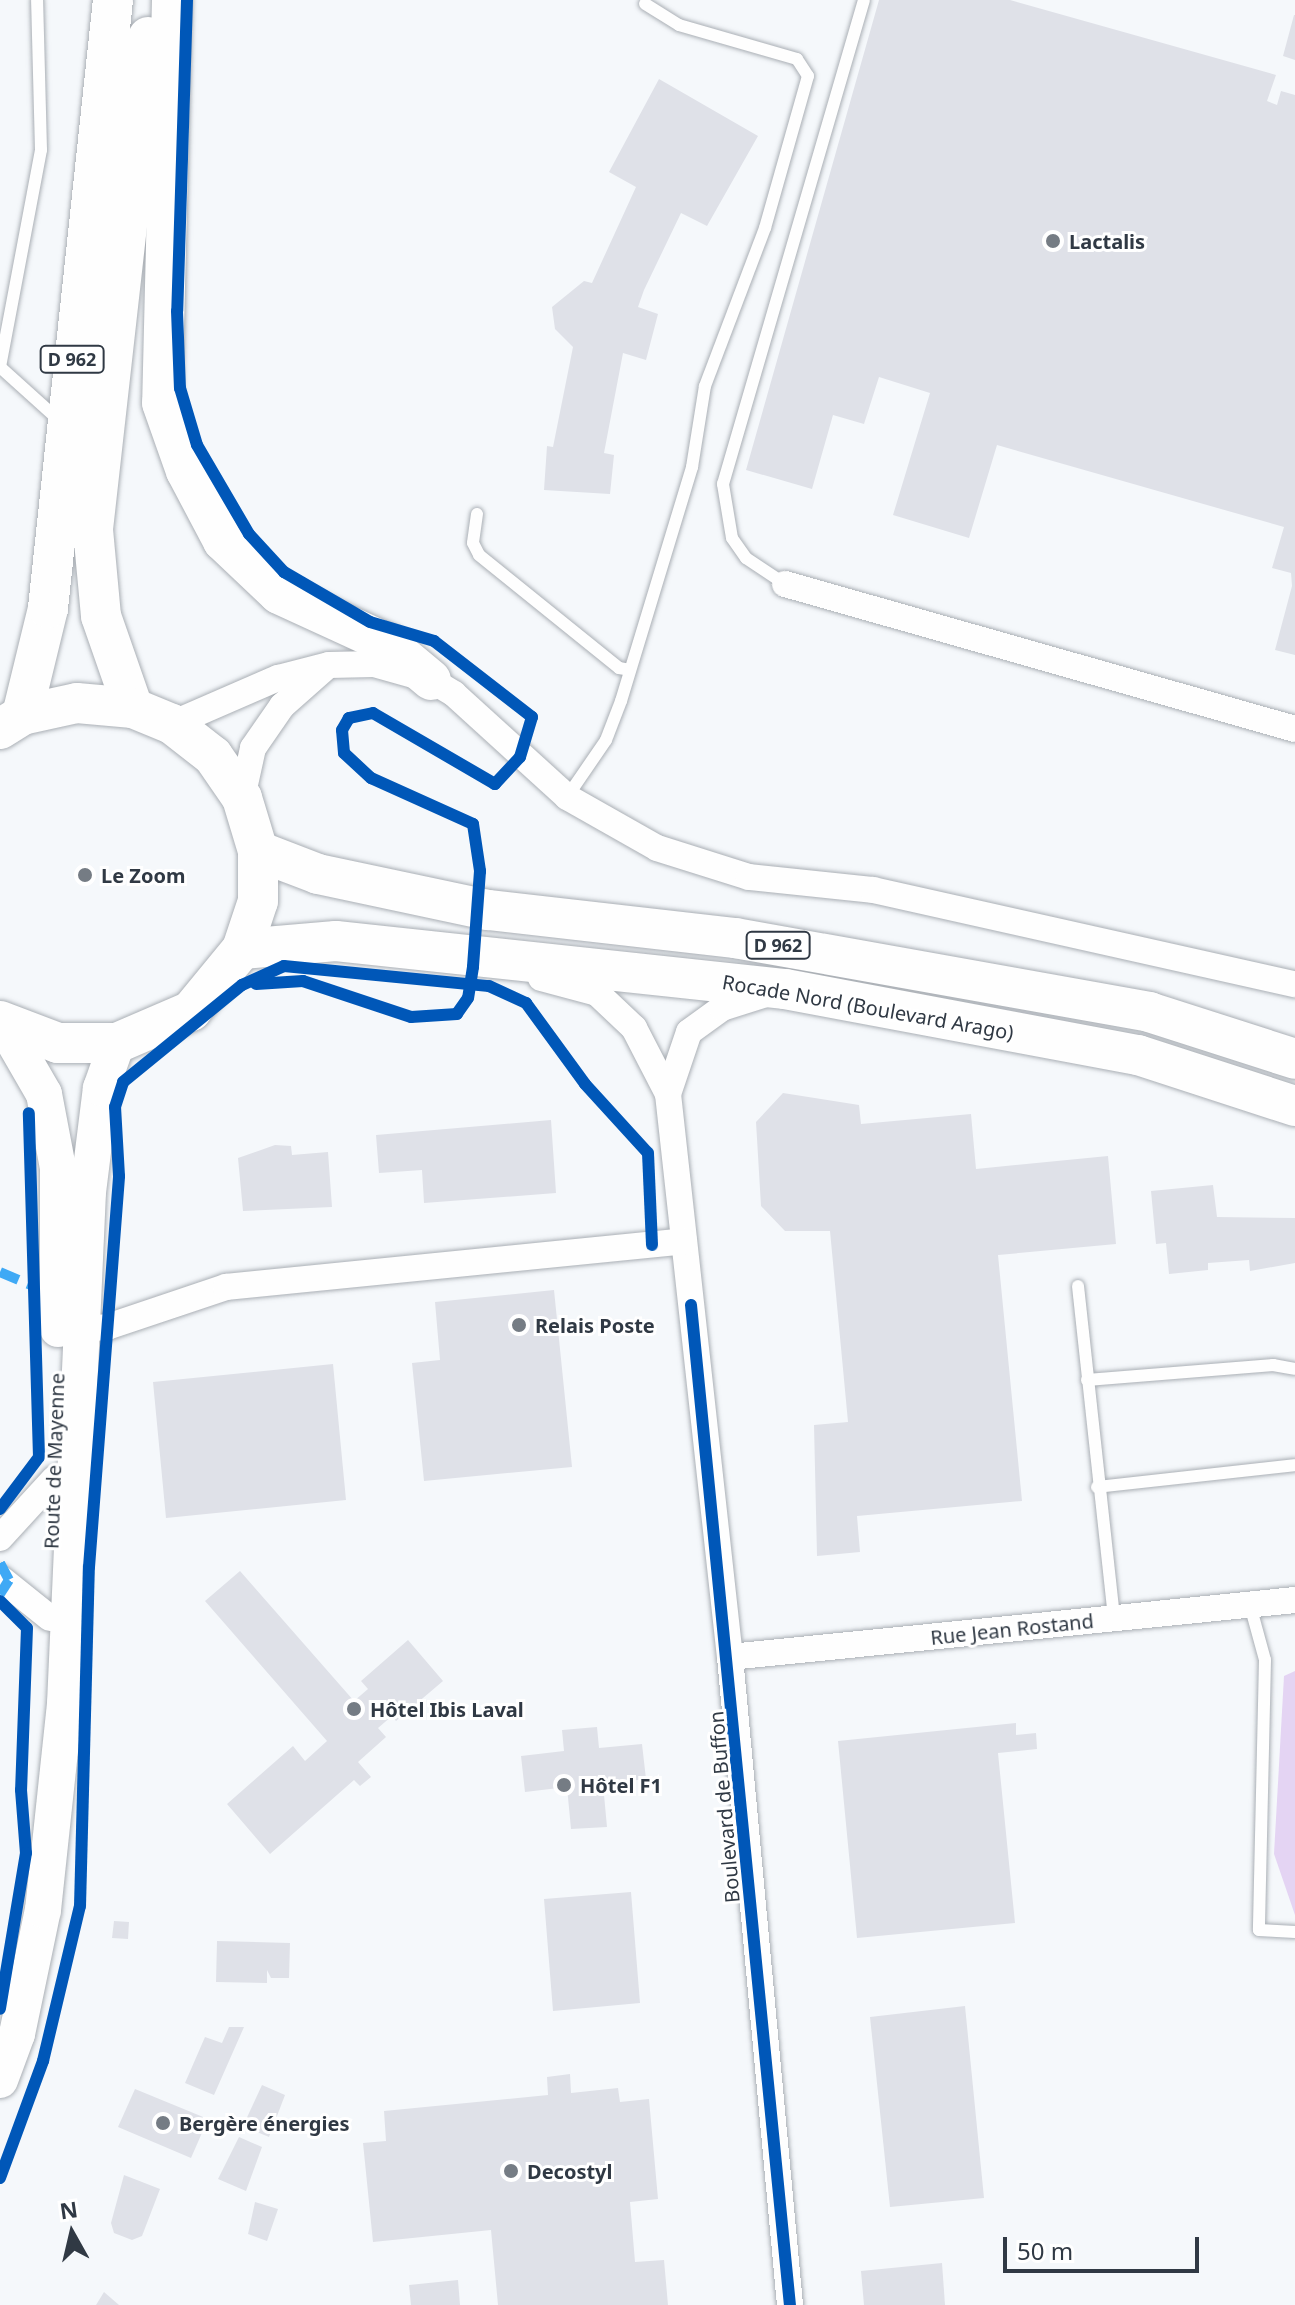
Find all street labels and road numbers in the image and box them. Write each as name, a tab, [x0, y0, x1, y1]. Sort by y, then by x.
road number: D 962	[38, 345, 106, 373]
road number: D 962	[744, 931, 812, 959]
street label: Rocade Nord (Boulevard Arago)	[721, 970, 1015, 1044]
street label: Route de Mayenne	[39, 1373, 69, 1549]
street label: Rue Jean Rostand	[929, 1608, 1095, 1650]
street label: Boulevard de Buffon	[704, 1710, 744, 1904]

